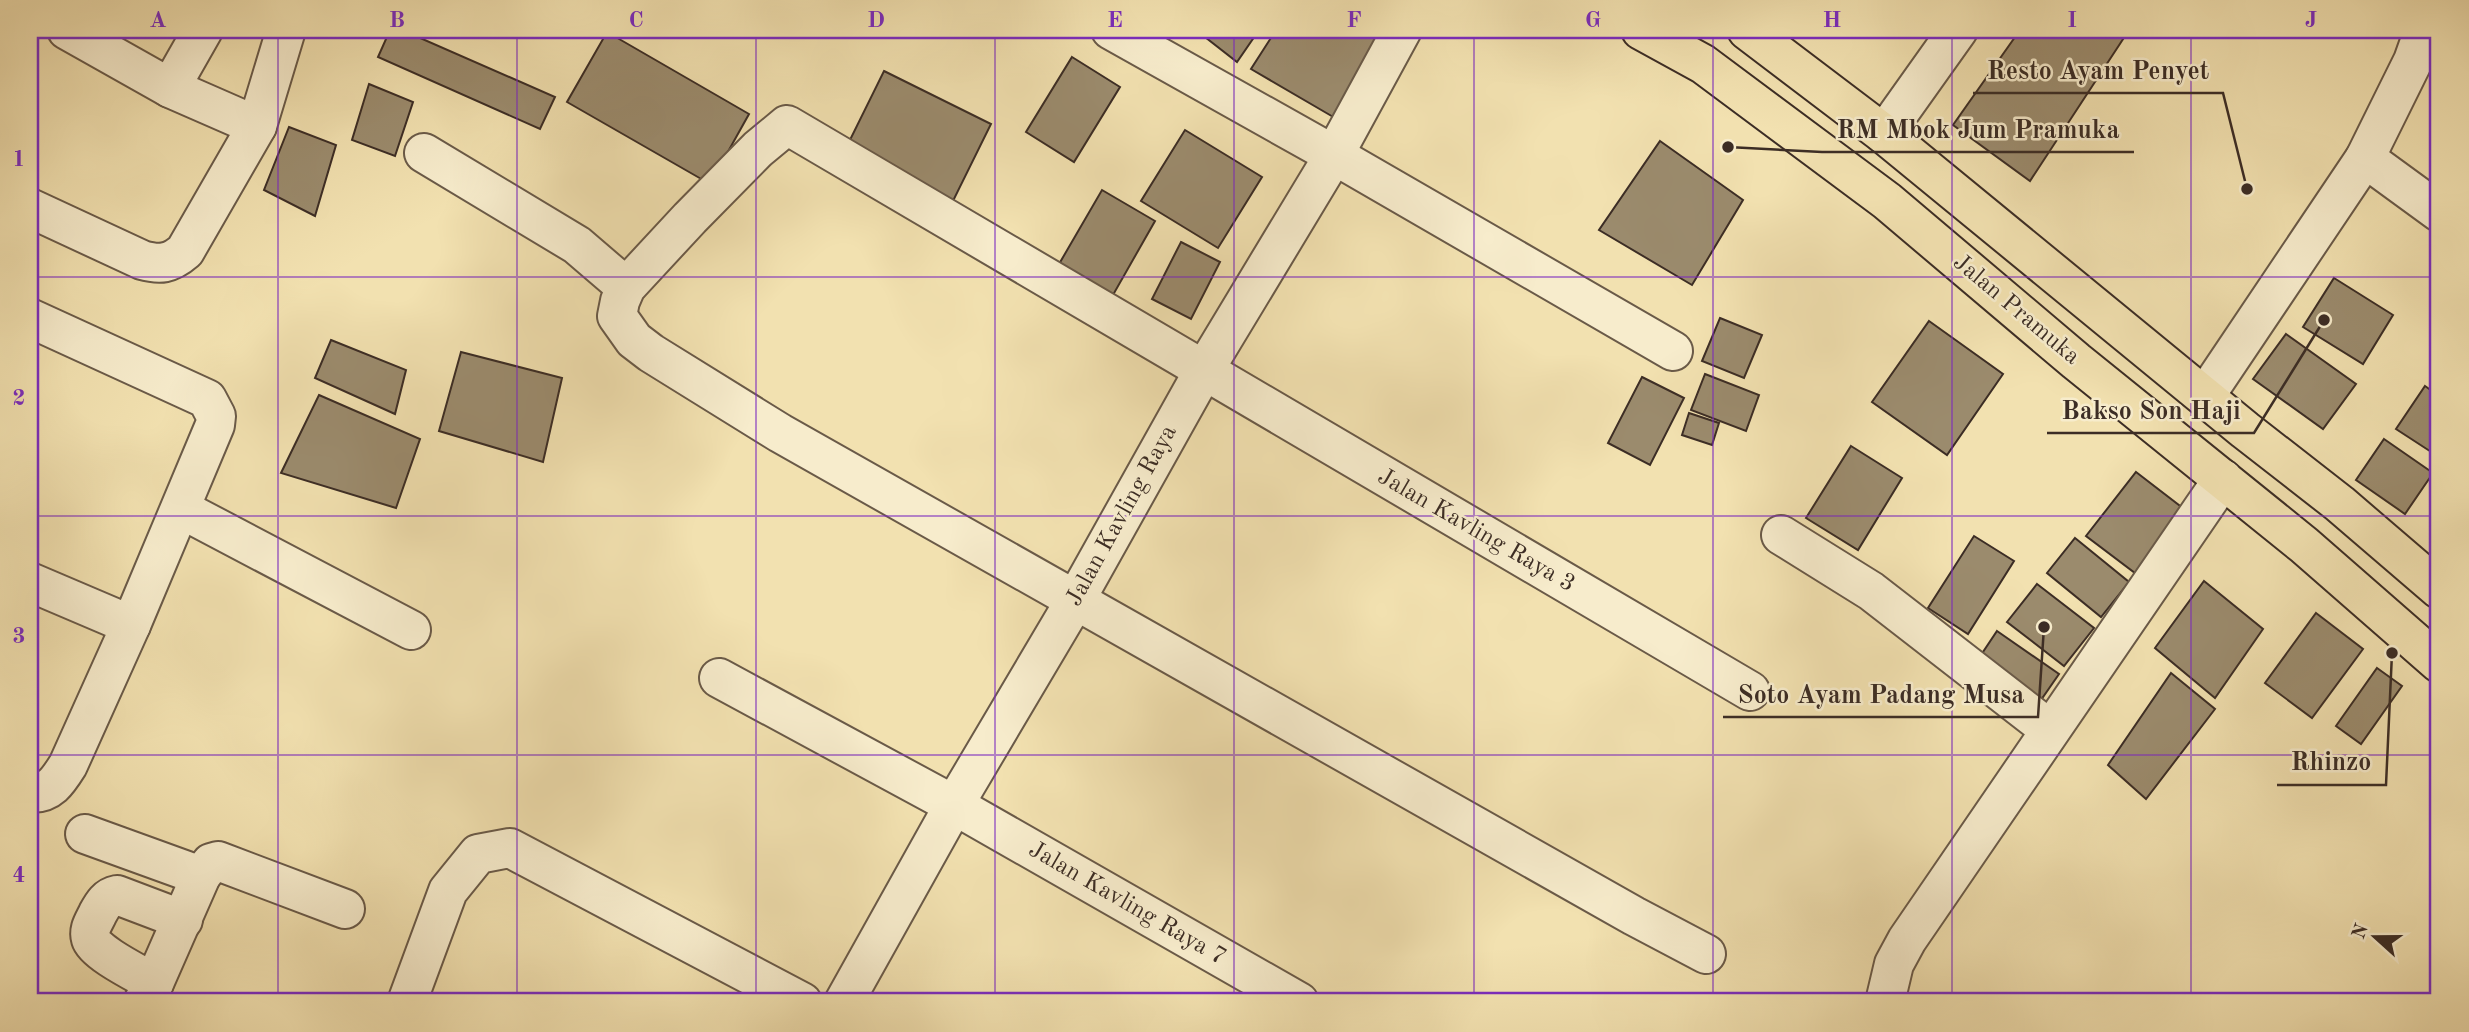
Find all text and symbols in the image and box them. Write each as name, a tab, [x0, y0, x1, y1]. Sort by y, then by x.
text: A	[149, 9, 167, 32]
text: B	[389, 9, 405, 32]
text: C	[628, 9, 644, 32]
text: D	[867, 9, 885, 32]
text: E	[1107, 9, 1123, 32]
text: F	[1346, 9, 1362, 32]
text: G	[1585, 9, 1601, 32]
text: H	[1823, 9, 1841, 32]
text: I	[2067, 9, 2077, 32]
text: J	[2305, 9, 2317, 32]
callout: Resto Ayam Penyet	[1973, 46, 2223, 93]
text: Resto Ayam Penyet	[1987, 59, 2209, 85]
callout: RM Mbok Jum Pramuka	[1822, 105, 2134, 152]
text: RM Mbok Jum Pramuka	[1836, 118, 2120, 144]
text: 1	[12, 148, 26, 171]
street label: Jalan Pramuka	[1948, 250, 2084, 370]
callout: Bakso Son Haji	[2047, 386, 2254, 433]
text: 2	[12, 387, 26, 410]
text: Bakso Son Haji	[2061, 399, 2241, 425]
street label: Jalan Kavling Raya	[1062, 421, 1182, 611]
street label: Jalan Kavling Raya 3	[1373, 465, 1579, 597]
text: 3	[12, 625, 26, 648]
callout: Soto Ayam Padang Musa	[1723, 670, 2038, 717]
text: Soto Ayam Padang Musa	[1738, 683, 2024, 709]
callout: Rhinzo	[2277, 738, 2386, 785]
text: Rhinzo	[2291, 750, 2371, 776]
street label: Jalan Kavling Raya 7	[1024, 838, 1230, 970]
text: 4	[12, 864, 26, 887]
north arrow	[2340, 902, 2410, 972]
text: N	[2350, 921, 2373, 942]

